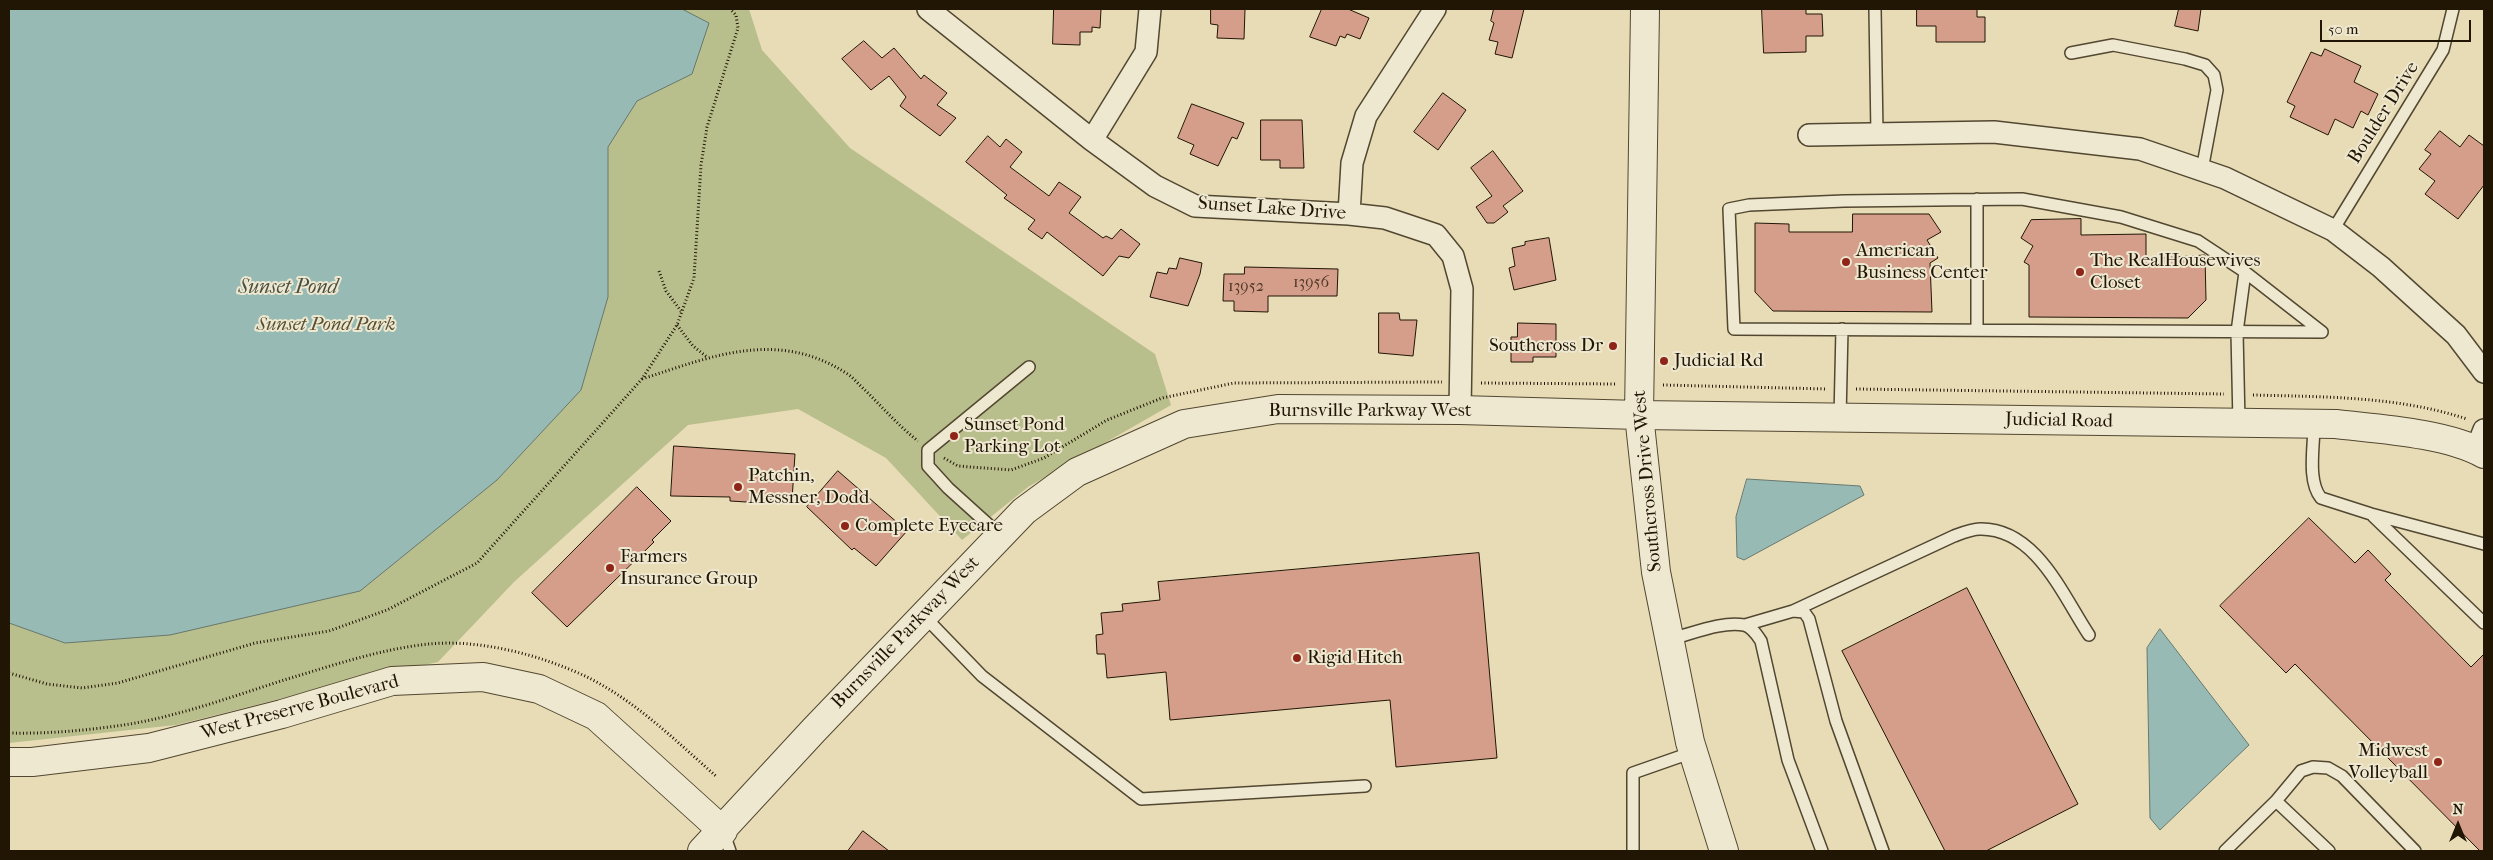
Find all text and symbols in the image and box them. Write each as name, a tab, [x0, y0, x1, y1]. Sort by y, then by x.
scale bar	[2323, 10, 2474, 42]
text: 50 m	[2328, 20, 2358, 38]
street label: Boulder Drive	[2344, 58, 2424, 168]
street label: Sunset Lake Drive	[1197, 192, 1347, 226]
place label: American Business Center	[1856, 240, 1988, 284]
place label: The RealHousewives Closet	[2090, 250, 2260, 294]
marker: American Business Center	[1840, 256, 1852, 268]
marker: The RealHousewives Closet	[2074, 266, 2086, 278]
house number: 13956	[1293, 273, 1329, 293]
water label: Sunset Pond	[238, 276, 338, 300]
house number: 13952	[1228, 277, 1264, 297]
park label: Sunset Pond Park	[256, 314, 396, 336]
place label: Southcross Dr	[1489, 335, 1603, 357]
marker: Southcross Dr	[1607, 340, 1619, 352]
place label: Judicial Rd	[1674, 350, 1763, 372]
marker: Judicial Rd	[1658, 355, 1670, 367]
street label: Southcross Drive West	[1629, 389, 1667, 573]
street label: Burnsville Parkway West	[1268, 400, 1472, 422]
street label: Judicial Road	[2005, 409, 2113, 433]
place label: Sunset Pond Parking Lot	[964, 414, 1065, 458]
marker: Sunset Pond Parking Lot	[948, 430, 960, 442]
place label: Patchin, Messner, Dodd	[748, 465, 869, 509]
marker: Patchin, Messner, Dodd	[732, 481, 744, 493]
place label: Complete Eyecare	[855, 515, 1003, 537]
marker: Complete Eyecare	[839, 520, 851, 532]
place label: Farmers Insurance Group	[620, 546, 758, 590]
street label: Burnsville Parkway West	[827, 552, 985, 714]
marker: Farmers Insurance Group	[604, 562, 616, 574]
place label: Rigid Hitch	[1307, 647, 1403, 669]
marker: Rigid Hitch	[1291, 652, 1303, 664]
street label: West Preserve Boulevard	[199, 671, 401, 745]
place label: Midwest Volleyball	[2348, 740, 2428, 784]
marker: Midwest Volleyball	[2432, 756, 2444, 768]
north arrow	[2433, 800, 2483, 850]
text: N	[2453, 801, 2463, 818]

